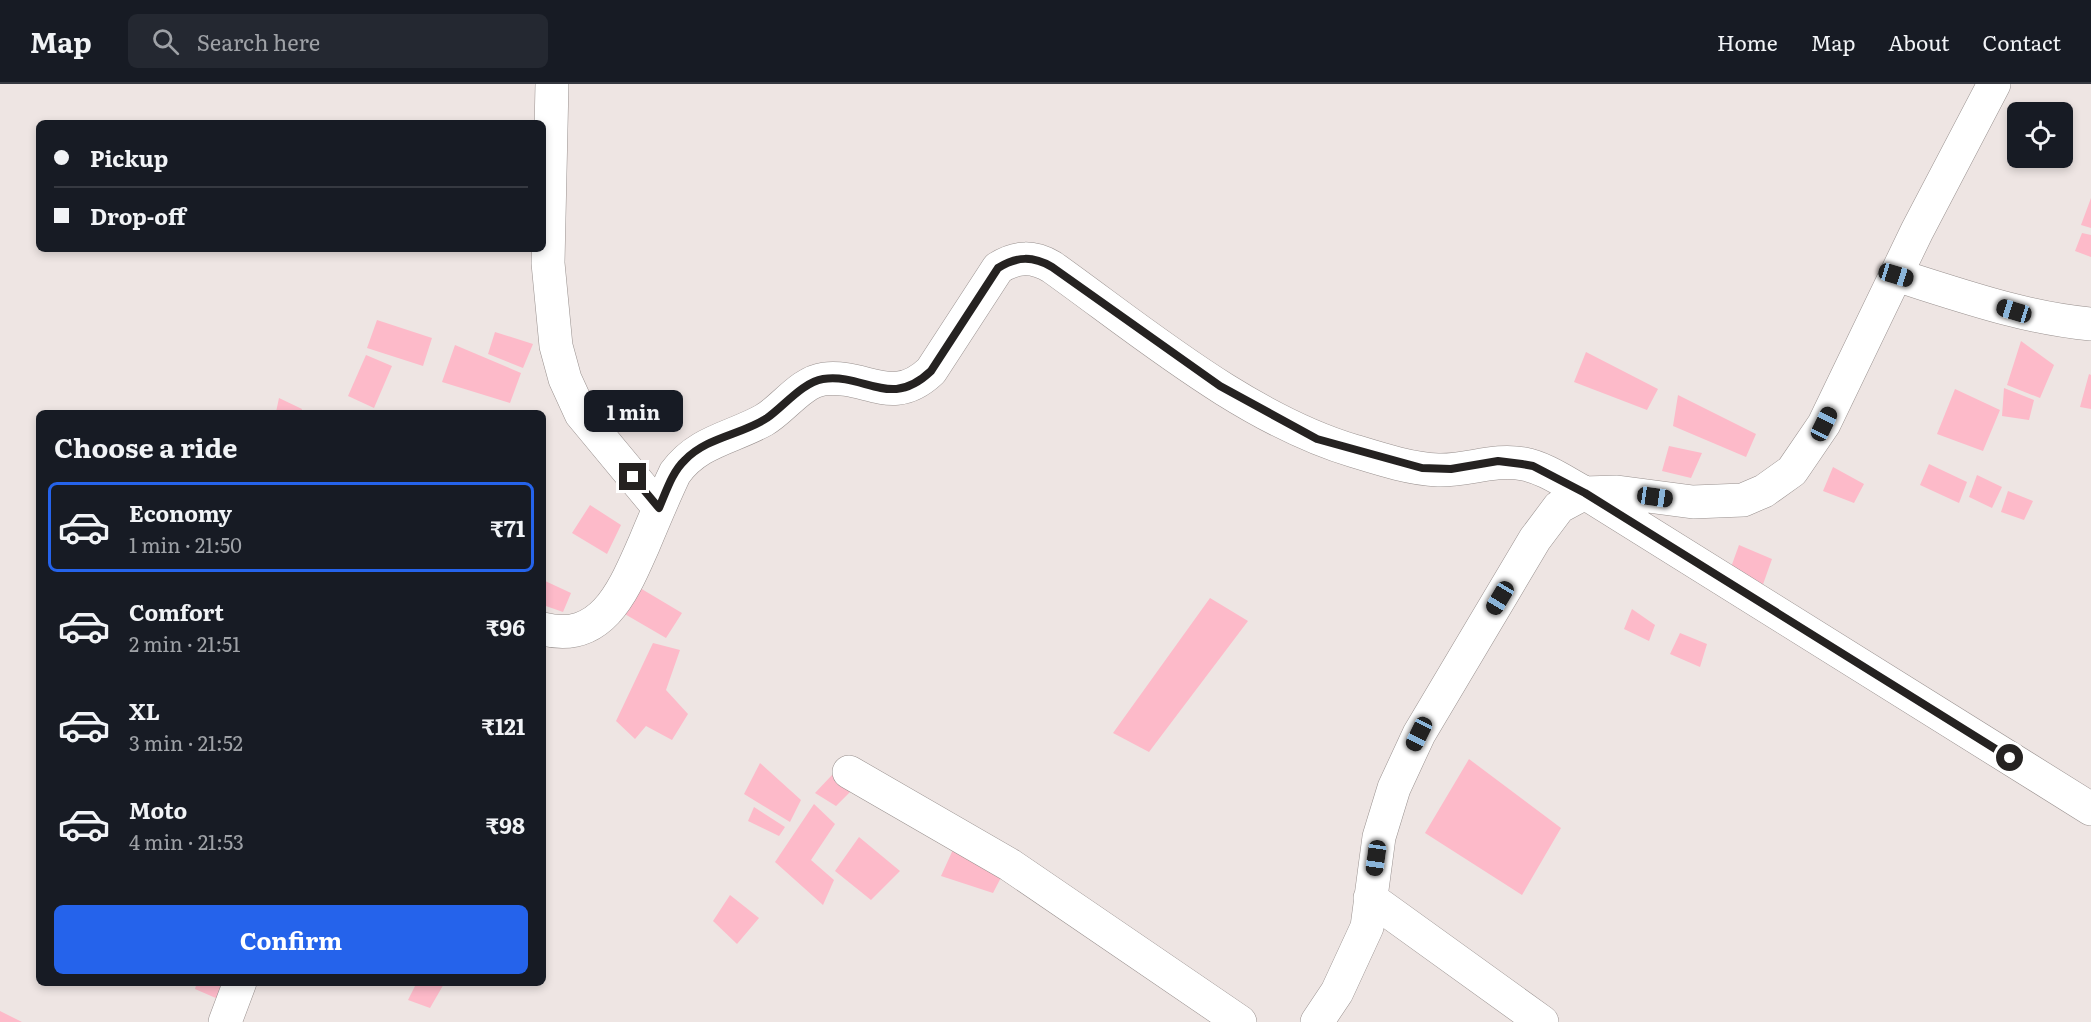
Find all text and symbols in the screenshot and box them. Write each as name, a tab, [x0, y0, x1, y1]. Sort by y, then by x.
search box	[128, 14, 548, 68]
text: Map	[30, 20, 92, 62]
icon: search	[149, 25, 182, 58]
text: Search here	[197, 25, 320, 58]
text: Home	[1717, 26, 1778, 57]
text: Map	[1811, 26, 1855, 57]
text: About	[1888, 26, 1950, 57]
text: Contact	[1983, 26, 2061, 57]
map controls	[2007, 102, 2073, 168]
button: locate	[2007, 102, 2073, 168]
text: Pickup	[90, 141, 168, 174]
text: Drop-off	[90, 199, 186, 232]
car	[1876, 261, 1916, 289]
car	[1994, 297, 2034, 325]
callout: 1 min	[584, 390, 682, 432]
text: 1 min	[607, 396, 660, 426]
car	[1808, 404, 1840, 444]
text: Choose a ride	[54, 426, 237, 466]
route end	[619, 463, 646, 490]
car	[1636, 486, 1674, 508]
text: Economy	[129, 496, 232, 529]
icon: car	[57, 500, 111, 554]
text: ₹71	[490, 511, 525, 544]
text: 1 min · 21:50	[129, 529, 242, 559]
car	[1483, 578, 1517, 618]
text: Comfort	[129, 595, 224, 628]
icon: car	[57, 599, 111, 653]
text: ₹96	[486, 610, 525, 643]
text: 2 min · 21:51	[129, 628, 240, 658]
text: XL	[129, 694, 160, 727]
icon: car	[57, 698, 111, 752]
text: ₹121	[481, 709, 525, 742]
car	[1403, 714, 1435, 754]
text: 3 min · 21:52	[129, 727, 243, 757]
route start	[1996, 744, 2023, 771]
text: Moto	[129, 793, 187, 826]
icon: car	[57, 797, 111, 851]
text: ₹98	[486, 808, 525, 841]
text: 4 min · 21:53	[129, 826, 244, 856]
car	[1365, 839, 1387, 877]
button: Confirm	[54, 905, 528, 974]

